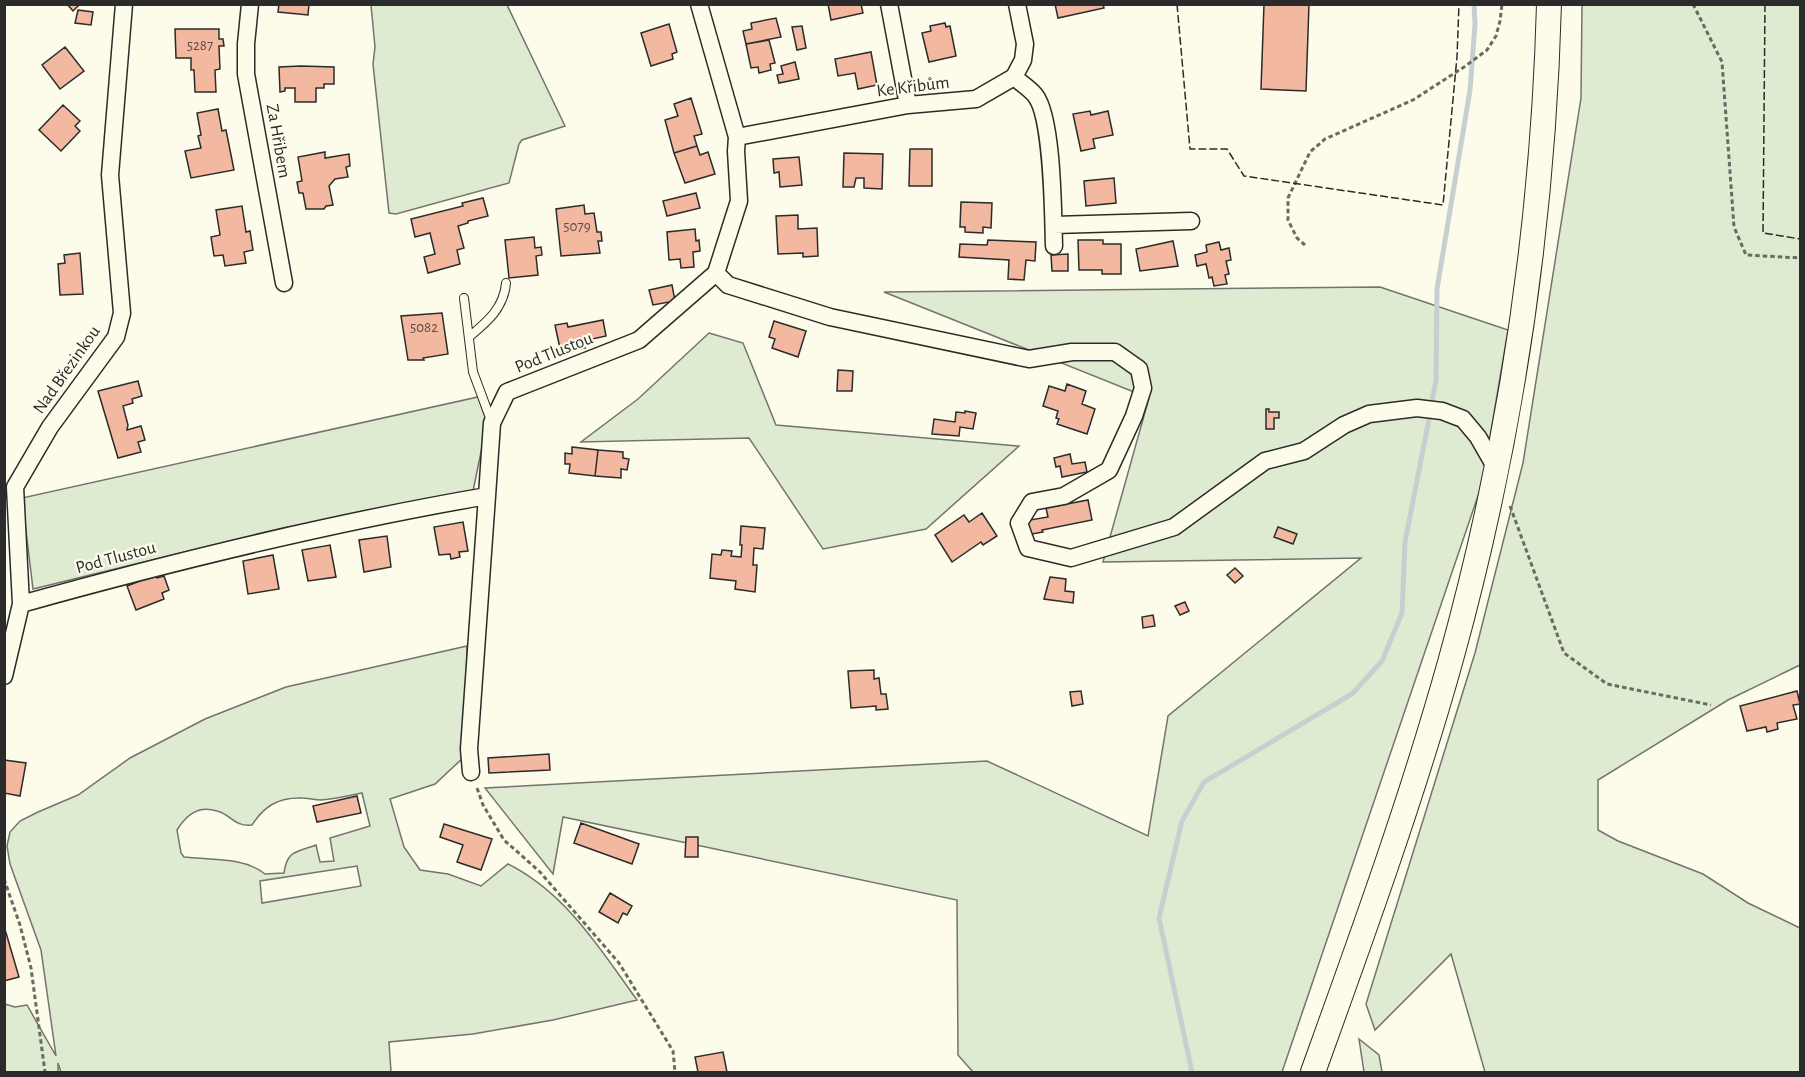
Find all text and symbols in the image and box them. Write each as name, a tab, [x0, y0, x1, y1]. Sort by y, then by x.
house number: 5287	[187, 38, 213, 53]
street label: Ke Křibům	[876, 74, 950, 100]
street label: Za Hřibem	[263, 102, 293, 180]
house number: 5079	[563, 219, 591, 234]
house number: 5082	[410, 320, 438, 335]
street label: Nad Březinkou	[30, 323, 104, 417]
street label: Pod Tlustou	[513, 329, 595, 377]
street label: Pod Tlustou	[74, 539, 158, 577]

